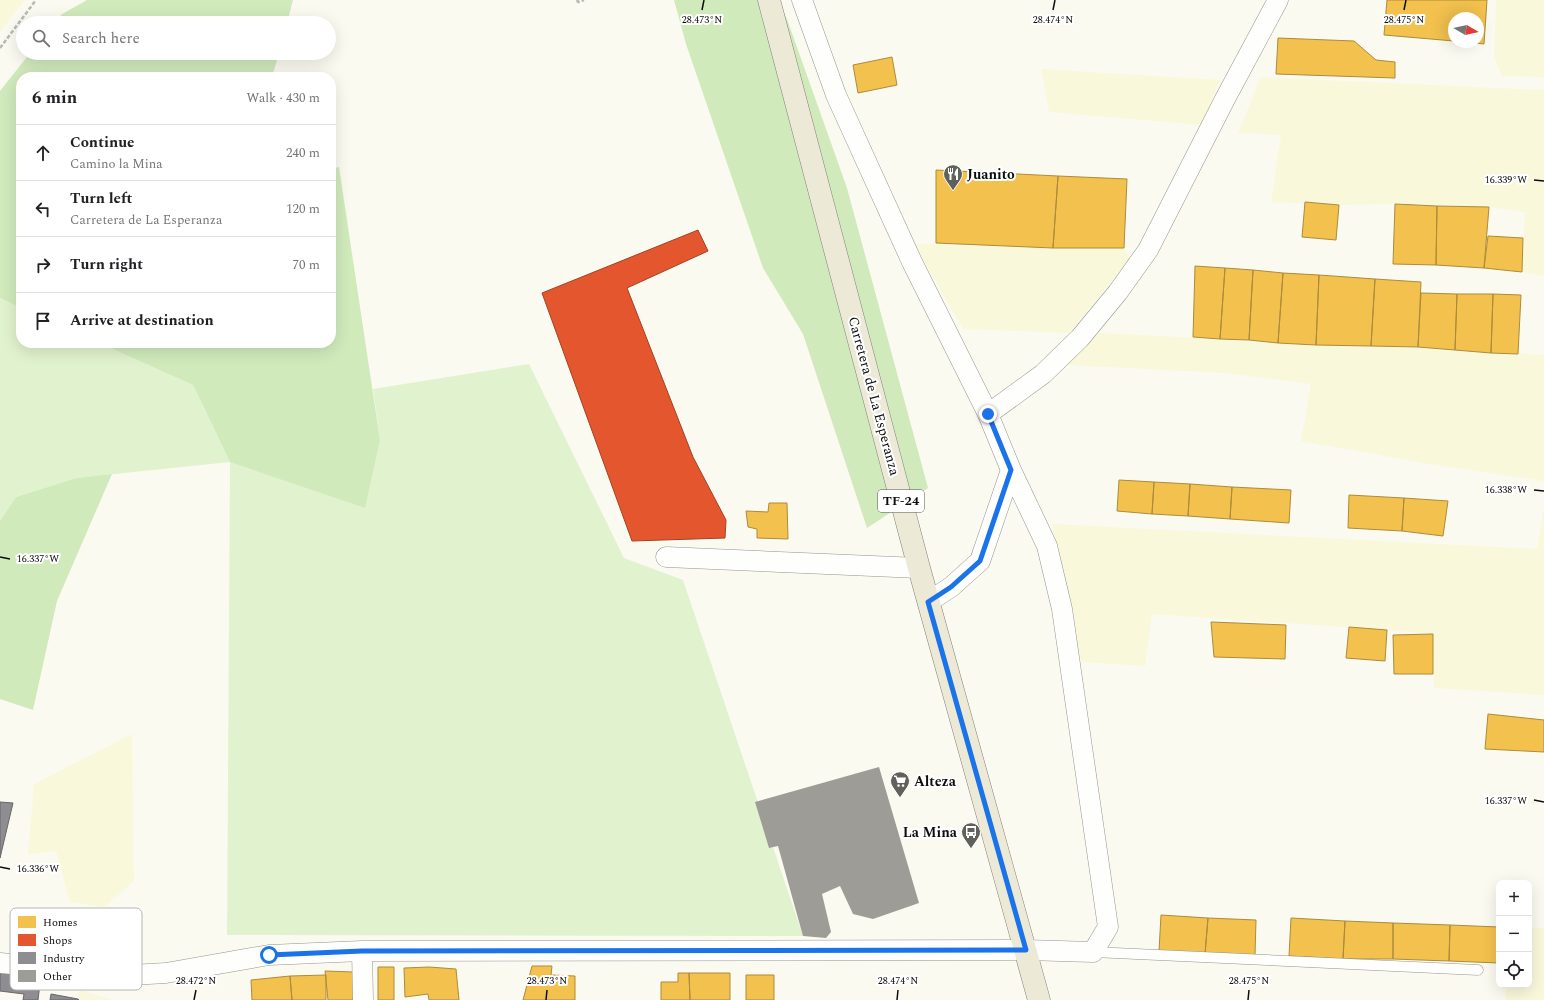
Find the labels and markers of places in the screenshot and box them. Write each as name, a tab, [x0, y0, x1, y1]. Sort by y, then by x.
restaurant icon: Juanito	[942, 163, 964, 191]
place label: Juanito	[967, 164, 1015, 185]
supermarket icon: Alteza	[889, 770, 911, 798]
place label: Alteza	[914, 771, 957, 792]
bus stop icon: La Mina	[960, 821, 982, 849]
place label: La Mina	[903, 822, 958, 843]

